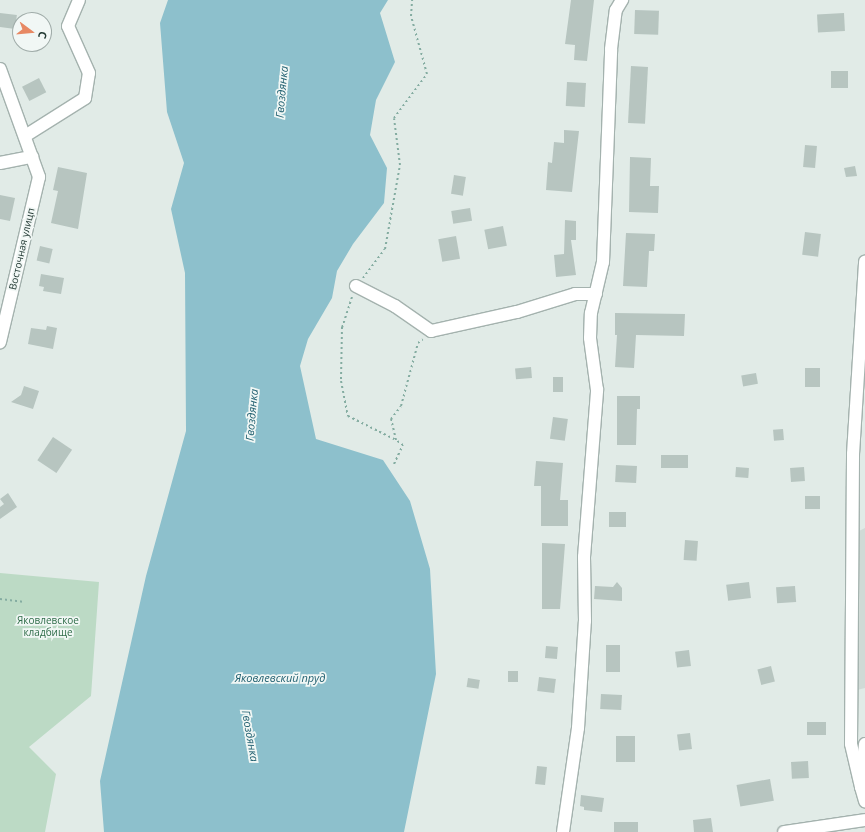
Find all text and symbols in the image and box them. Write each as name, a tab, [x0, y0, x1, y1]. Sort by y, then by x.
north arrow	[12, 12, 52, 52]
text: С	[35, 30, 51, 41]
water label: Гвоздянка	[273, 65, 291, 119]
street label: Восточная улицп	[7, 207, 37, 291]
water label: Гвоздянка	[243, 388, 261, 442]
park label: Яковлевское кладбище	[17, 614, 79, 638]
water label: Яковлевский пруд	[235, 671, 325, 685]
water label: Гвоздянка	[239, 709, 261, 763]

